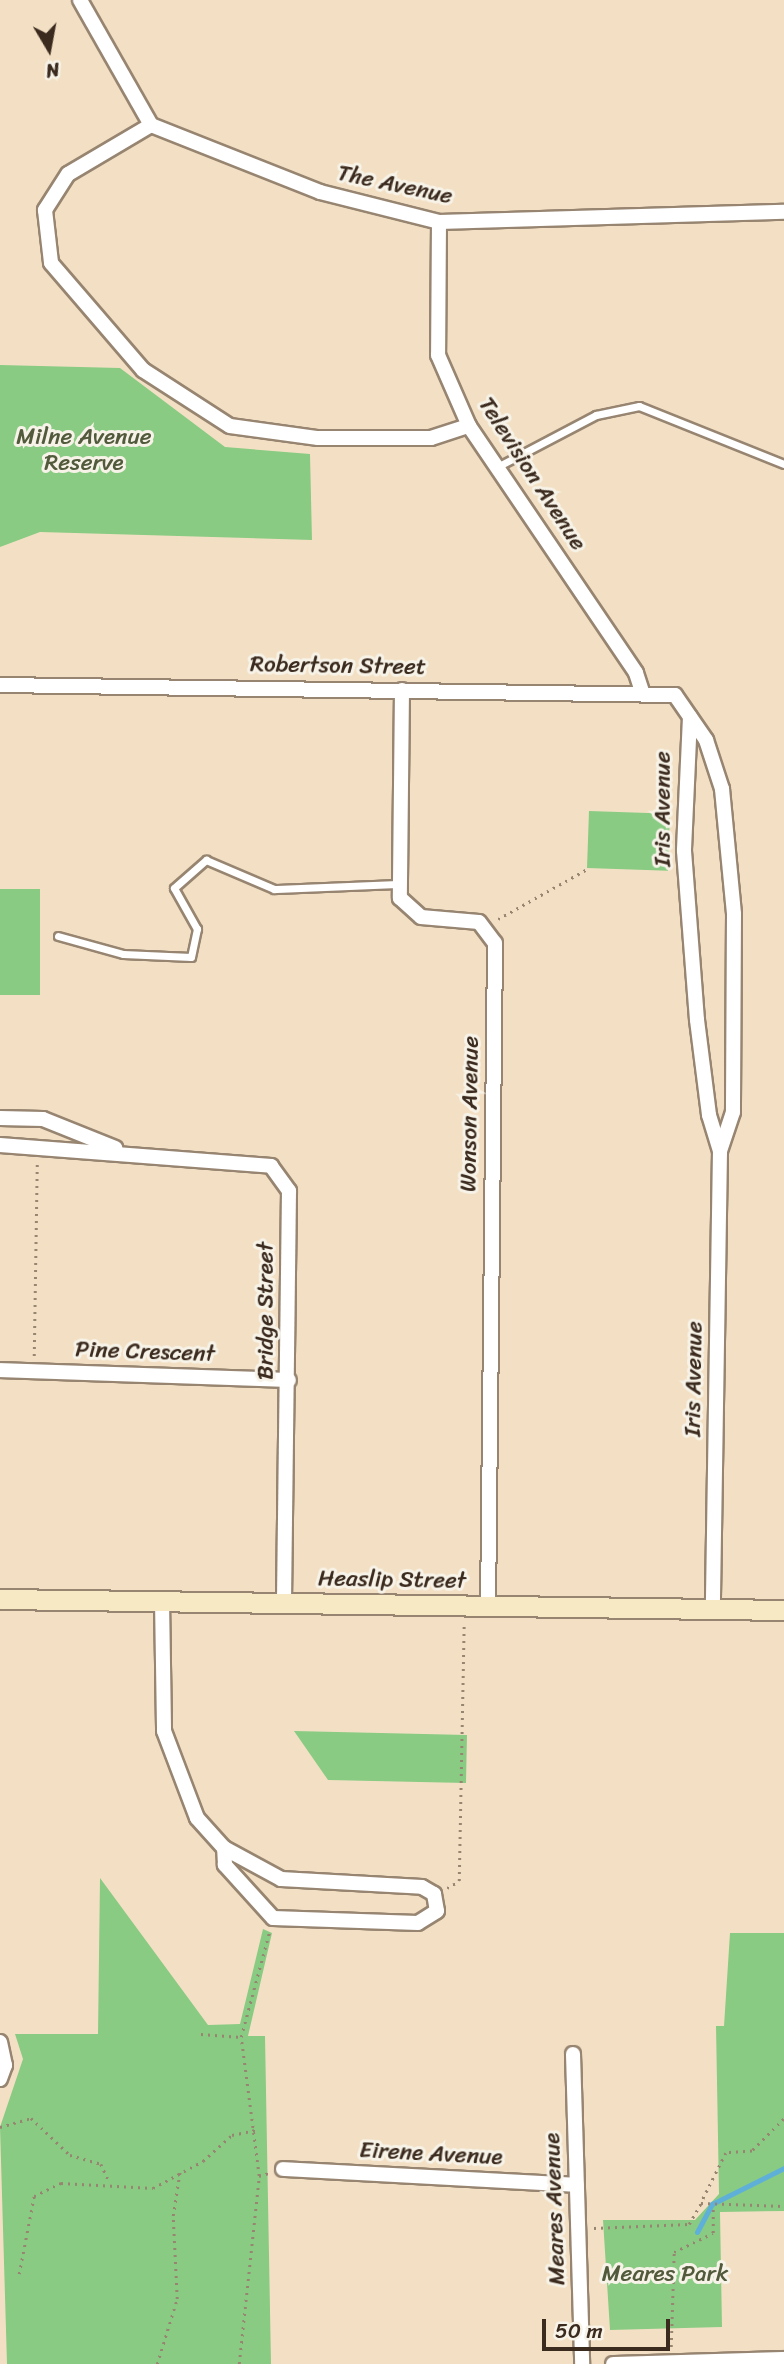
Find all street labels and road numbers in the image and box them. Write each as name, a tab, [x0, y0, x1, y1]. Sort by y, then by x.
street label: The Avenue	[335, 159, 455, 211]
street label: Television Avenue	[472, 392, 592, 556]
street label: Robertson Street	[250, 651, 426, 681]
street label: Iris Avenue	[649, 752, 677, 866]
street label: Wonson Avenue	[455, 1036, 485, 1192]
street label: Bridge Street	[252, 1242, 280, 1380]
street label: Iris Avenue	[679, 1321, 709, 1437]
street label: Pine Crescent	[73, 1336, 217, 1368]
street label: Heaslip Street	[318, 1565, 466, 1595]
street label: Meares Avenue	[539, 2132, 571, 2286]
street label: Eirene Avenue	[359, 2136, 503, 2172]

